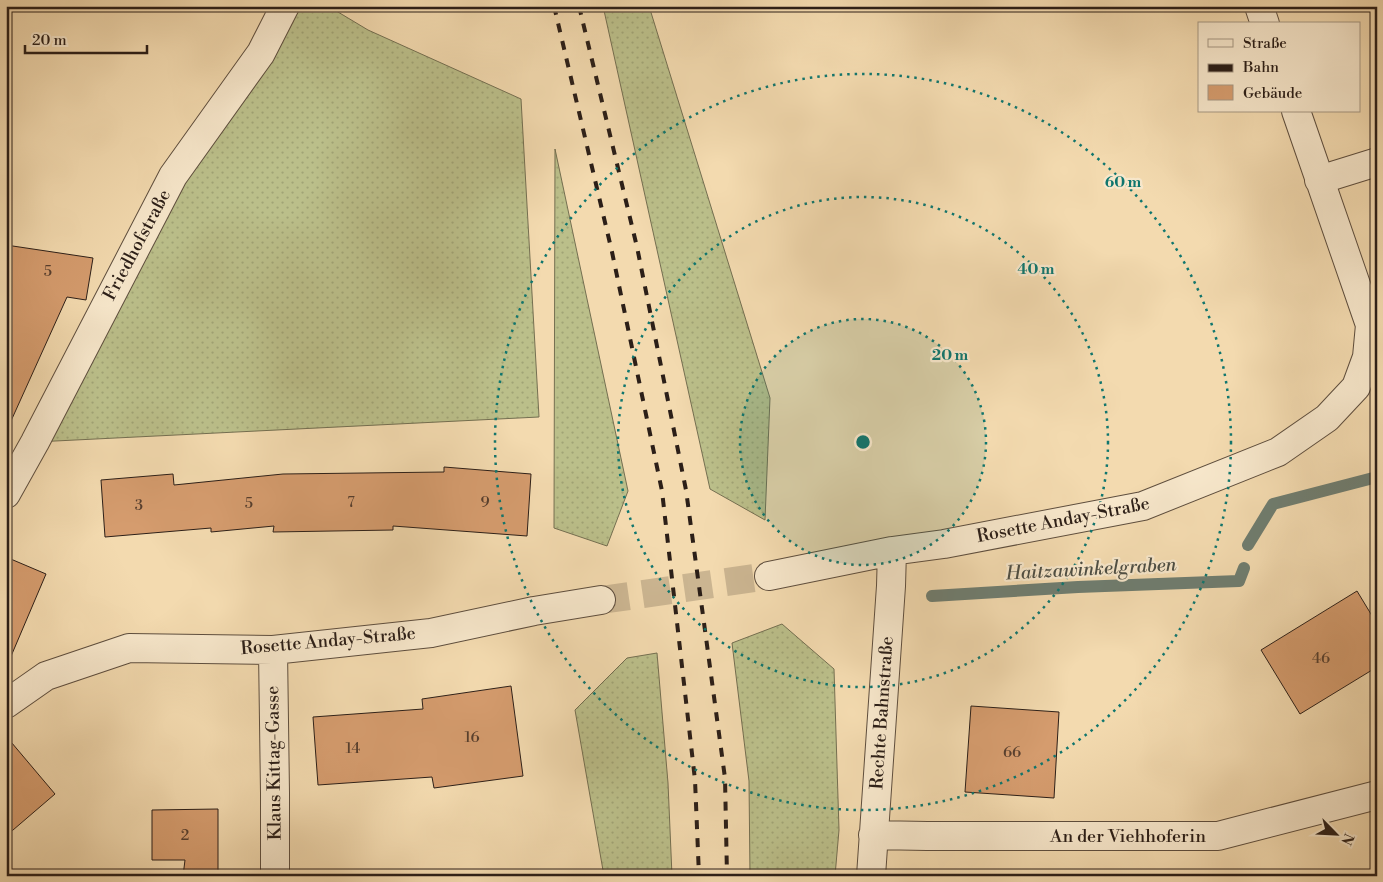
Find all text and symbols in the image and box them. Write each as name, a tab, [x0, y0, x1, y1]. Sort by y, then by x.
scale bar	[25, 22, 148, 54]
legend	[1198, 22, 1360, 112]
text: 20 m	[32, 31, 67, 50]
text: Straße	[1243, 34, 1287, 53]
text: Bahn	[1242, 58, 1279, 77]
text: Gebäude	[1243, 84, 1302, 103]
text: 60 m	[1105, 173, 1142, 192]
street label: Friedhofstraße	[98, 185, 176, 305]
text: 40 m	[1017, 260, 1055, 279]
house number: 5	[44, 262, 52, 281]
text: 20 m	[932, 346, 969, 365]
centre of rings	[854, 433, 872, 451]
street label: Rosette Anday-Straße	[975, 492, 1151, 548]
house number: 7	[347, 493, 355, 512]
house number: 9	[480, 493, 490, 512]
house number: 5	[245, 494, 253, 513]
house number: 3	[135, 496, 143, 515]
water label: Haitzawinkelgraben	[1004, 553, 1177, 586]
street label: Rosette Anday-Straße	[239, 622, 417, 660]
street label: Rechte Bahnstraße	[865, 636, 899, 790]
house number: 46	[1312, 649, 1330, 668]
street label: Klaus Kittag-Gasse	[261, 686, 287, 840]
house number: 16	[464, 728, 480, 747]
house number: 14	[346, 739, 360, 758]
house number: 66	[1003, 743, 1021, 762]
north arrow	[1310, 810, 1360, 860]
street label: An der Viehhoferin	[1049, 825, 1206, 848]
house number: 2	[181, 826, 189, 845]
text: N	[1336, 830, 1357, 848]

